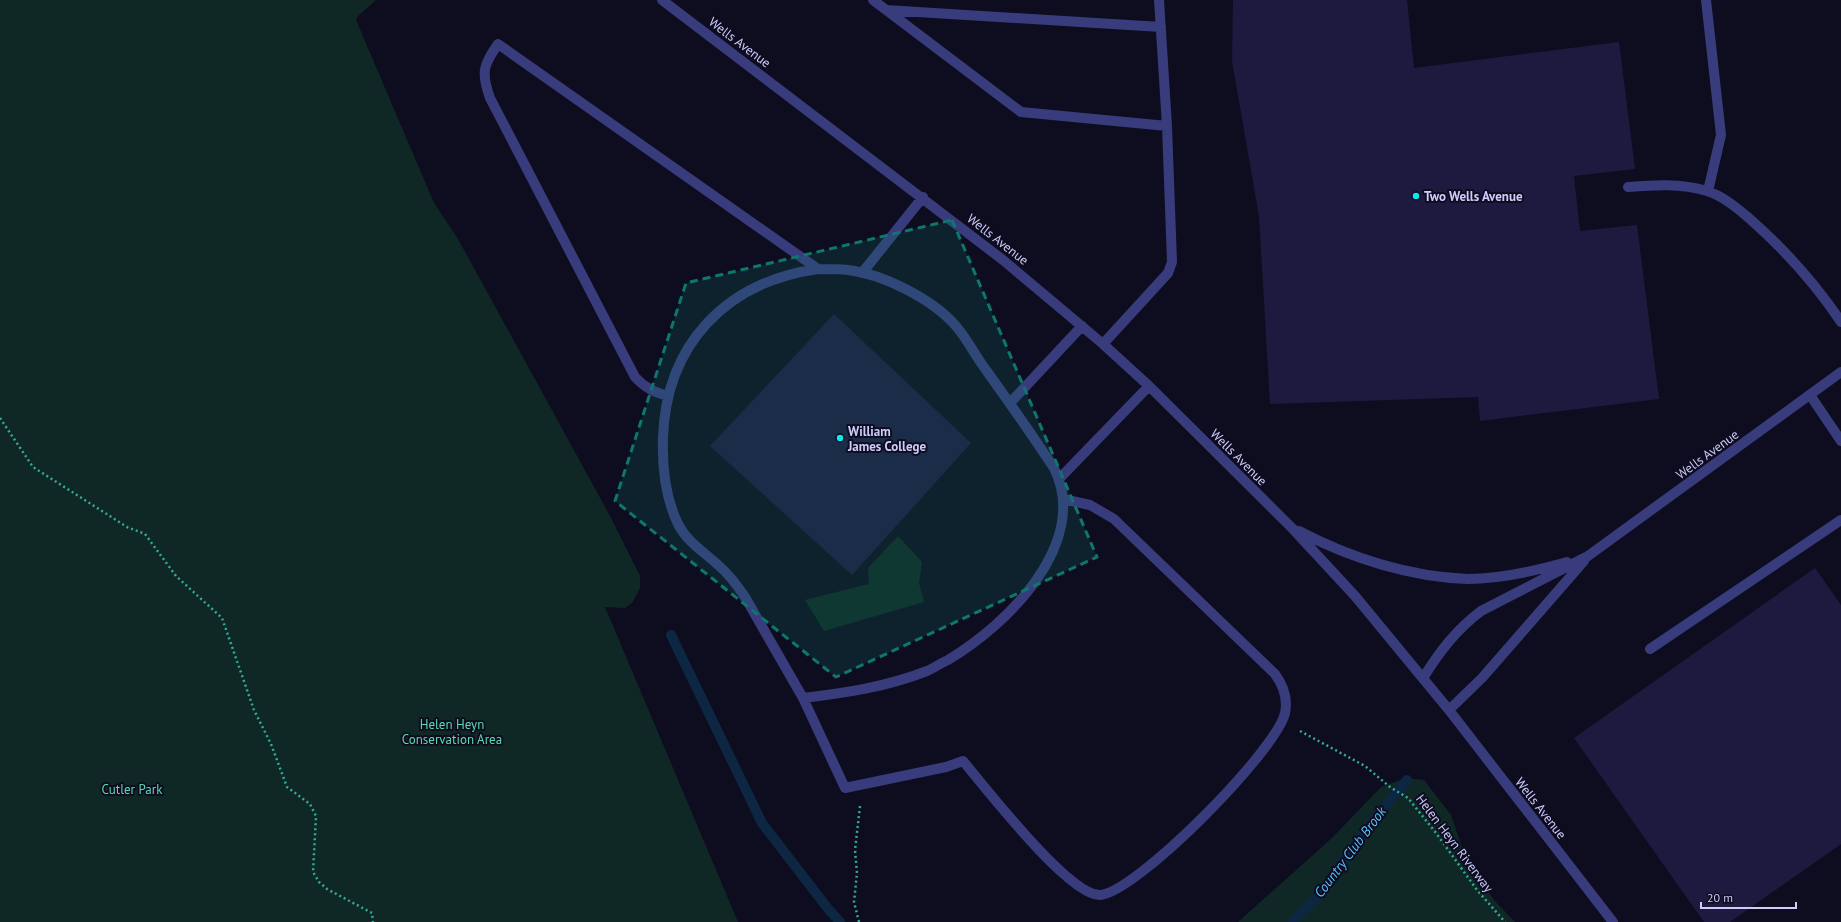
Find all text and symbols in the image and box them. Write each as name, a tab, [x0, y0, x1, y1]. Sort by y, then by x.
street label: Wells Avenue	[705, 13, 774, 71]
place label: Two Wells Avenue	[1424, 188, 1523, 205]
marker: Two Wells Avenue	[1411, 191, 1421, 201]
street label: Wells Avenue	[963, 210, 1032, 269]
place label: William James College	[847, 423, 926, 455]
street label: Wells Avenue	[1207, 425, 1271, 489]
street label: Wells Avenue	[1673, 426, 1742, 483]
marker: William James College	[835, 433, 845, 443]
park label: Helen Heyn Conservation Area	[402, 716, 502, 748]
street label: Wells Avenue	[1511, 774, 1570, 843]
park label: Cutler Park	[102, 781, 163, 798]
street label: Helen Heyn Riverway	[1412, 791, 1497, 896]
water label: Country Club Brook	[1310, 802, 1390, 901]
scale bar	[1701, 884, 1796, 910]
text: 20 m	[1707, 890, 1733, 905]

